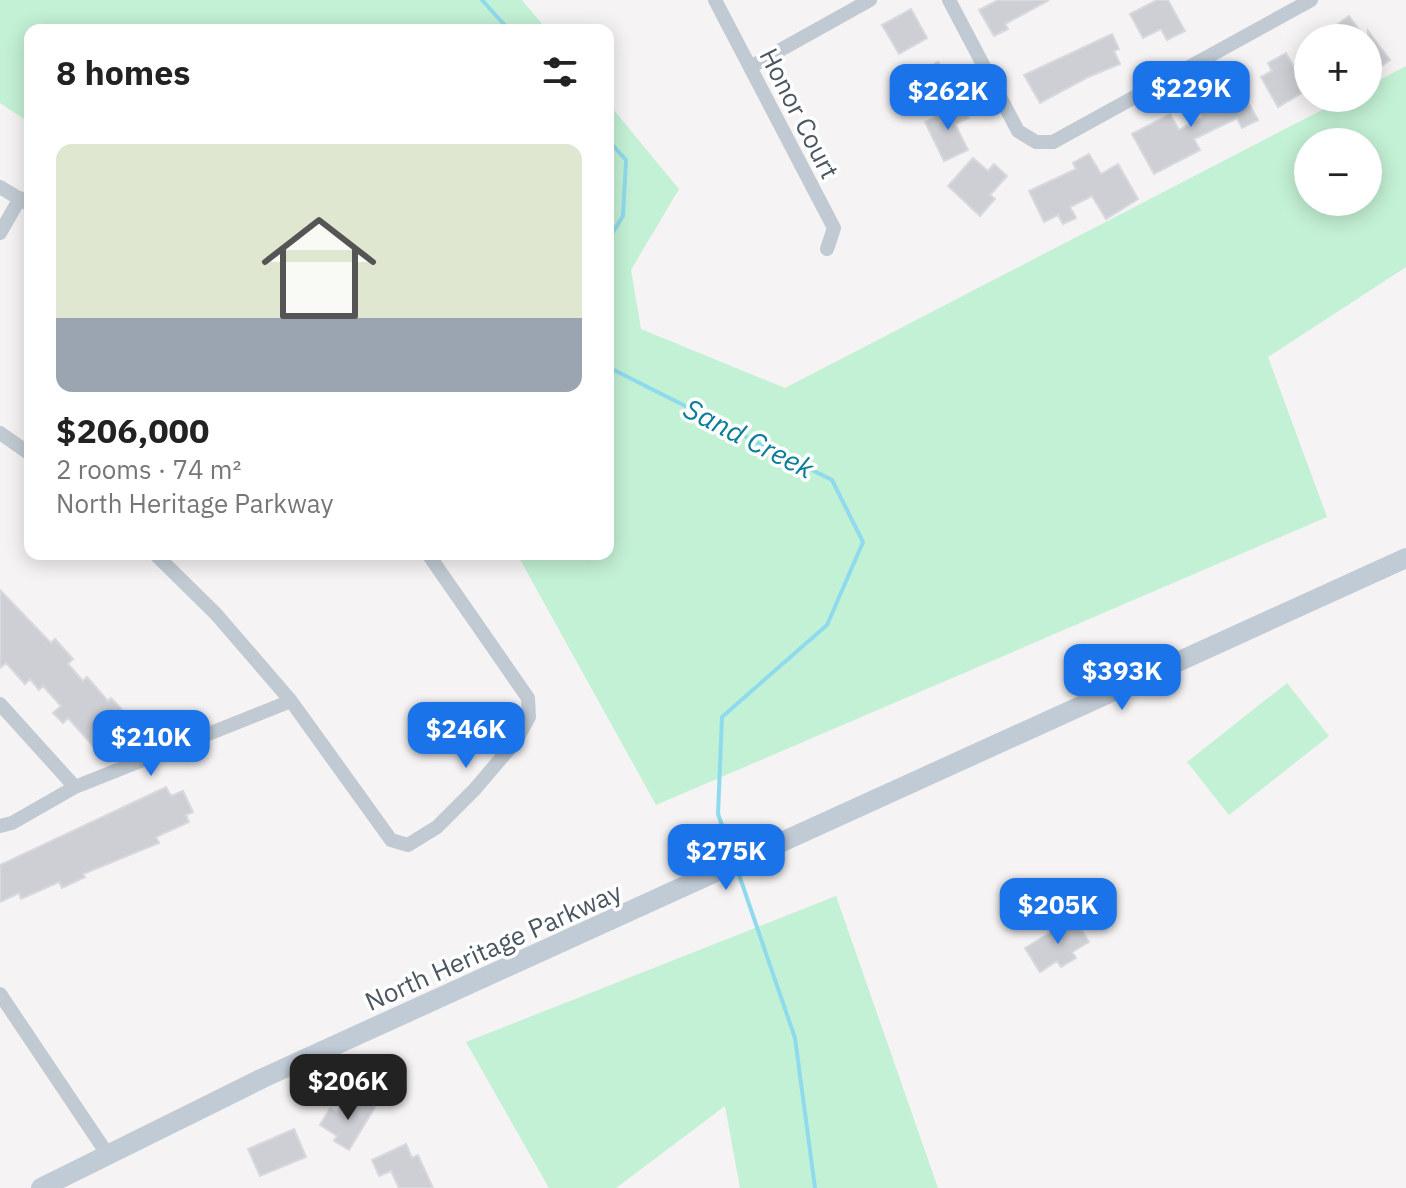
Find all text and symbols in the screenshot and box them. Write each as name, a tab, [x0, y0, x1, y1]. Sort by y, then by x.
map controls	[1294, 24, 1382, 216]
button: +	[1294, 24, 1382, 112]
street label: Honor Court	[753, 42, 847, 184]
text: 8 homes	[56, 50, 191, 94]
icon: filters	[538, 50, 582, 94]
pin: $229K	[1135, 61, 1247, 129]
pin: $262K	[892, 64, 1004, 132]
text: $229K	[1151, 70, 1231, 104]
text: $262K	[908, 73, 988, 107]
button: −	[1294, 128, 1382, 216]
icon: home	[247, 196, 391, 340]
water label: Sand Creek	[678, 389, 821, 487]
text: $206,000	[56, 408, 209, 452]
text: 2 rooms · 74 m²	[56, 452, 241, 486]
text: North Heritage Parkway	[56, 486, 333, 520]
pin: $393K	[1066, 644, 1178, 712]
text: $393K	[1082, 653, 1162, 687]
pin: $246K	[410, 702, 522, 770]
pin: $210K	[95, 710, 207, 778]
text: $246K	[426, 711, 506, 745]
text: $210K	[111, 719, 191, 753]
pin: $275K	[670, 824, 782, 892]
text: $275K	[686, 833, 766, 867]
street label: North Heritage Parkway	[359, 874, 627, 1018]
pin: $205K	[1002, 878, 1114, 946]
text: $205K	[1018, 887, 1098, 921]
pin: $206K	[292, 1054, 404, 1122]
text: $206K	[308, 1063, 388, 1097]

